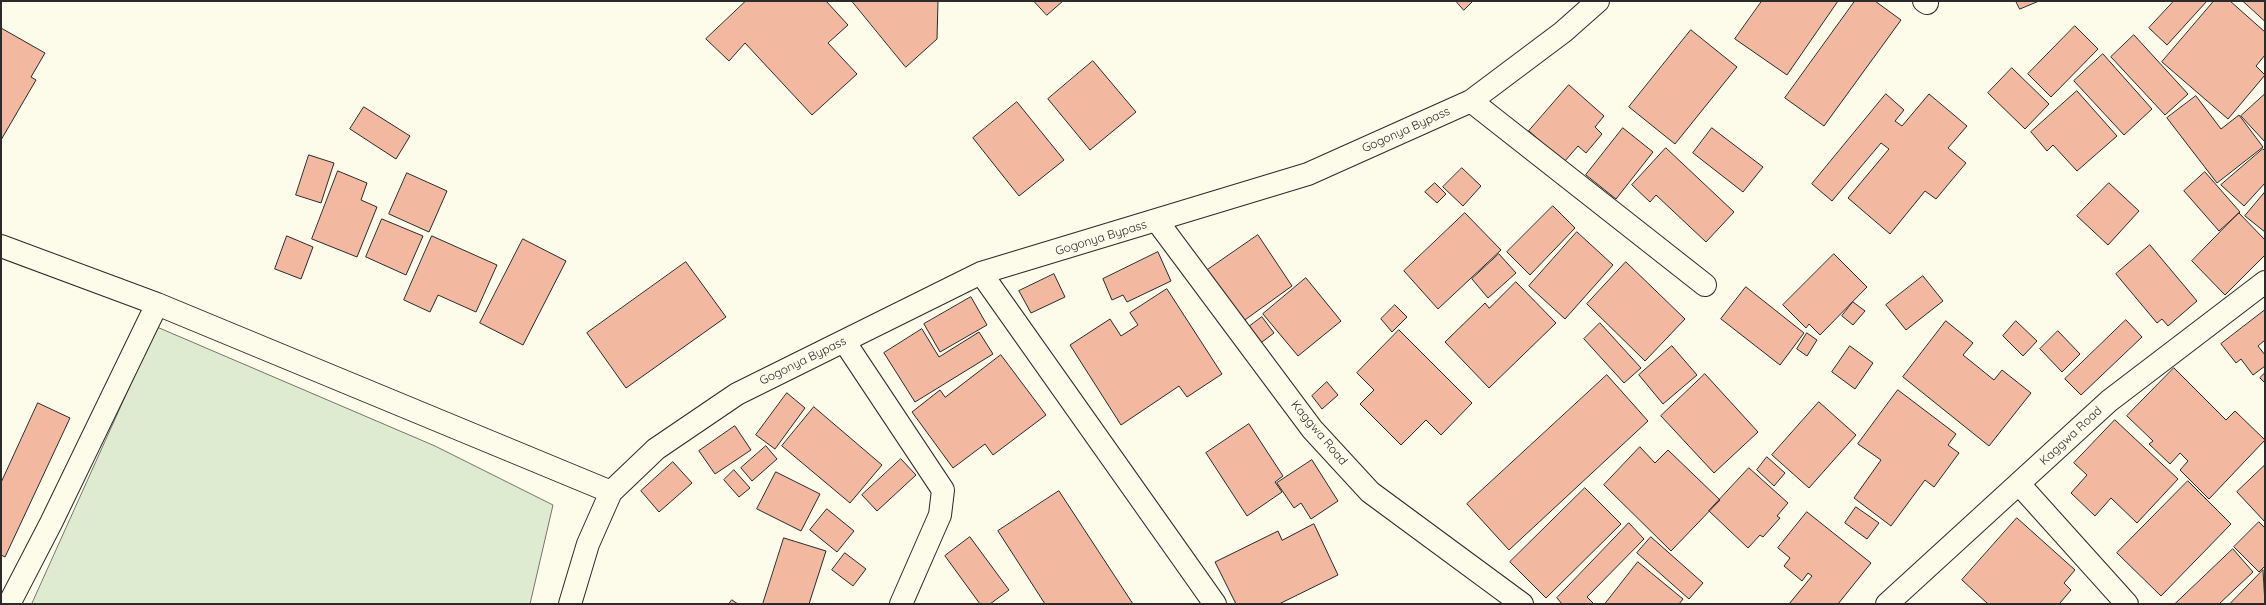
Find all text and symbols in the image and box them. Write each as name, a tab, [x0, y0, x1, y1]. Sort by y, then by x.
street label: Gogonya Bypass	[1360, 104, 1452, 156]
street label: Gogonya Bypass	[1054, 217, 1148, 259]
street label: Gogonya Bypass	[757, 334, 849, 388]
street label: Kaggwa Road	[1288, 398, 1350, 468]
street label: Kaggwa Road	[2037, 404, 2105, 468]

